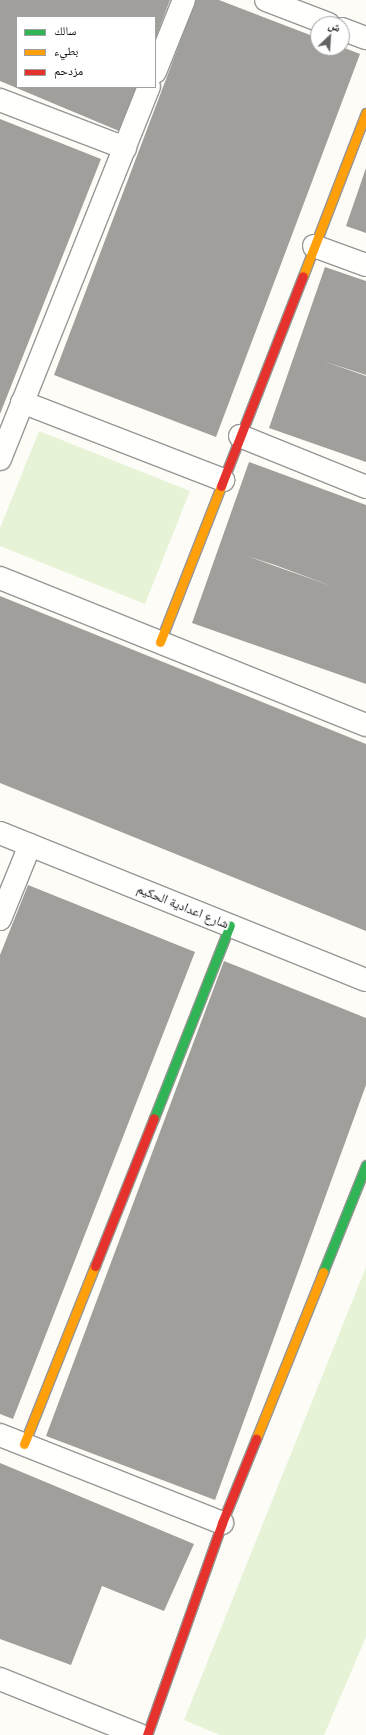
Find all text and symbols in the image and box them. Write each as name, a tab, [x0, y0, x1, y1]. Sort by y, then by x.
legend	[16, 16, 156, 88]
north arrow	[310, 16, 350, 56]
text: ش	[326, 16, 343, 35]
text: سالك	[54, 22, 76, 38]
text: بطيء	[54, 42, 78, 58]
text: مزدحم	[54, 62, 83, 78]
street label: شارع اعدادية الحكيم	[135, 880, 231, 932]

